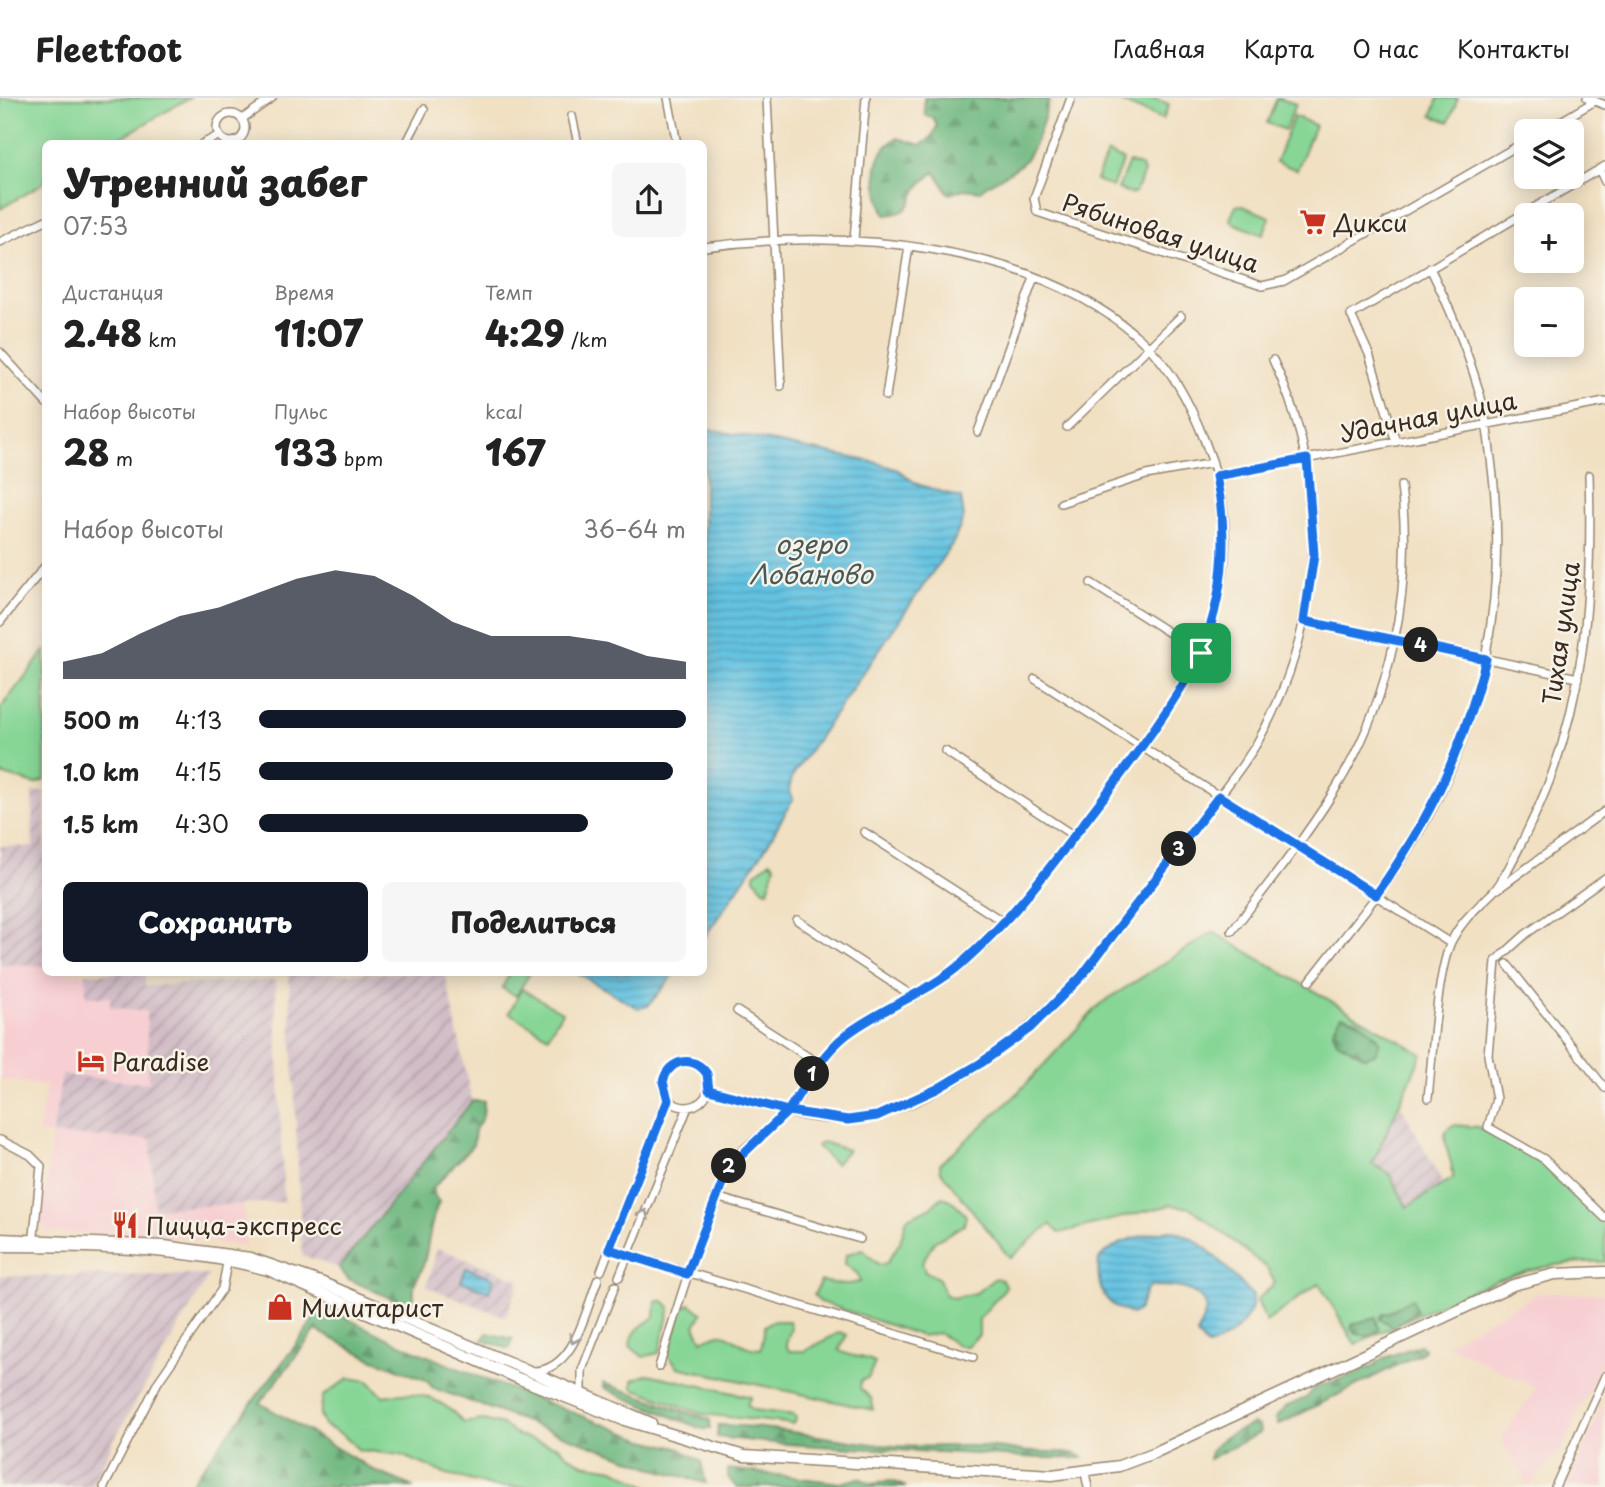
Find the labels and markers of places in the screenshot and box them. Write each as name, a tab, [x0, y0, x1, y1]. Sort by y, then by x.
place label: Дикси	[1333, 204, 1407, 240]
supermarket icon: Дикси	[1298, 207, 1328, 237]
pin	[1171, 623, 1231, 683]
pin: 4	[1404, 628, 1438, 662]
pin: 3	[1162, 832, 1196, 866]
place label: Paradise	[112, 1043, 209, 1079]
hotel icon: Paradise	[76, 1046, 106, 1076]
pin: 1	[794, 1056, 830, 1091]
pin: 2	[712, 1148, 746, 1184]
place label: Пицца-экспресс	[146, 1207, 342, 1243]
restaurant icon: Пицца-экспресс	[110, 1210, 140, 1240]
place label: Милитарист	[301, 1289, 444, 1325]
shop icon: Милитарист	[265, 1292, 295, 1322]

